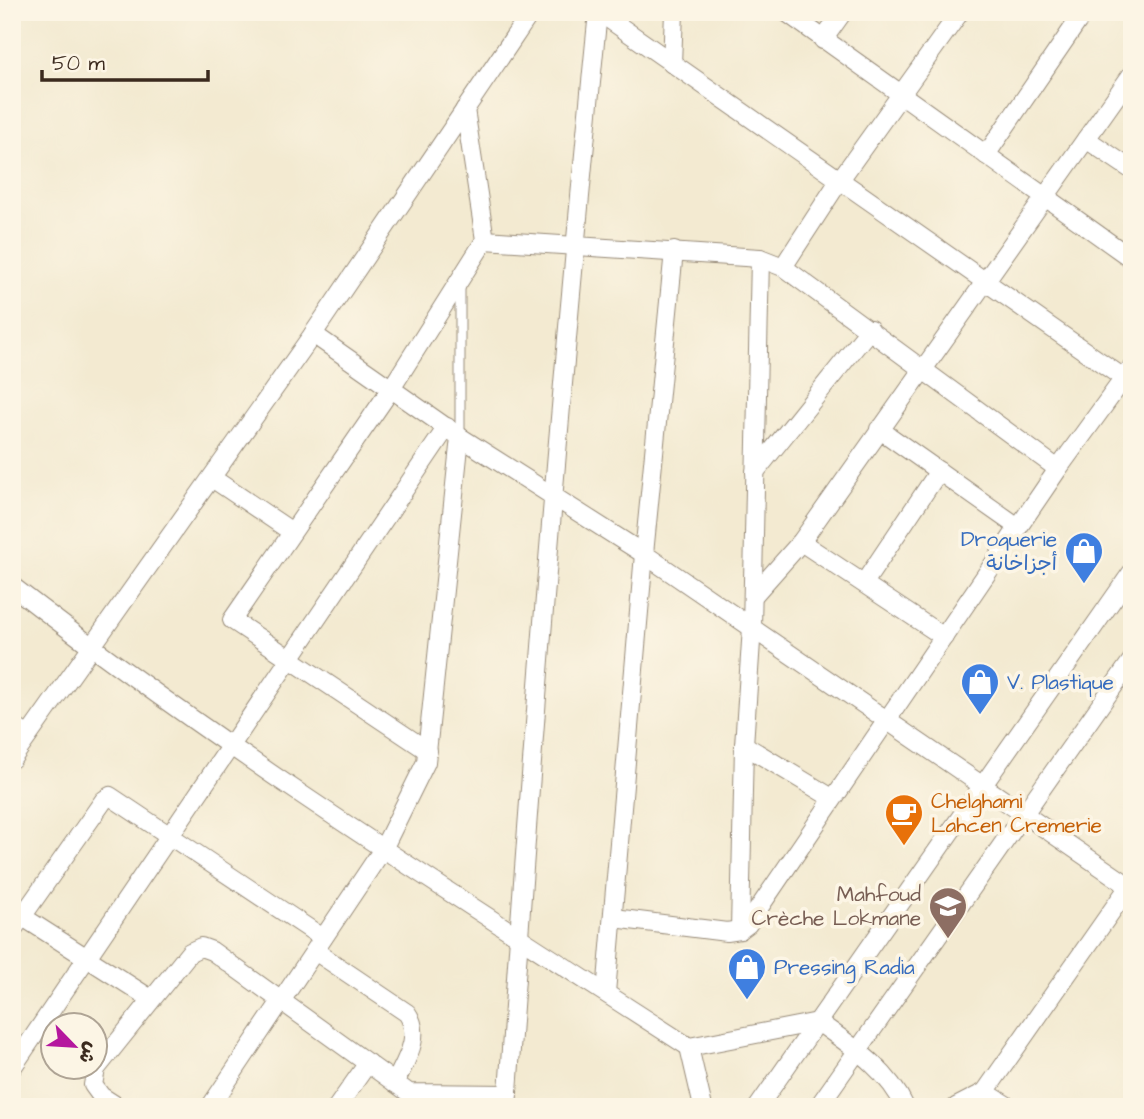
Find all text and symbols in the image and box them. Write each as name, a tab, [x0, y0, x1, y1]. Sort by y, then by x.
scale bar	[42, 38, 208, 82]
text: 50 m	[52, 49, 106, 78]
place label: Droguerie أجزاخانة	[961, 525, 1057, 578]
shop icon: Droguerie أجزاخانة	[1063, 530, 1105, 585]
shop icon: V. Plastique	[959, 661, 1001, 716]
place label: V. Plastique	[1007, 668, 1114, 697]
place label: Chelghami Lahcen Cremerie	[931, 787, 1102, 840]
cafe icon: Chelghami Lahcen Cremerie	[883, 792, 925, 847]
place label: Mahfoud Crèche Lokmane	[752, 880, 921, 933]
school or university icon: Mahfoud Crèche Lokmane	[927, 885, 969, 940]
shop icon: Pressing Radia	[726, 946, 768, 1001]
place label: Pressing Radia	[774, 953, 915, 984]
north arrow	[38, 1010, 108, 1080]
text: ش	[71, 1037, 105, 1068]

